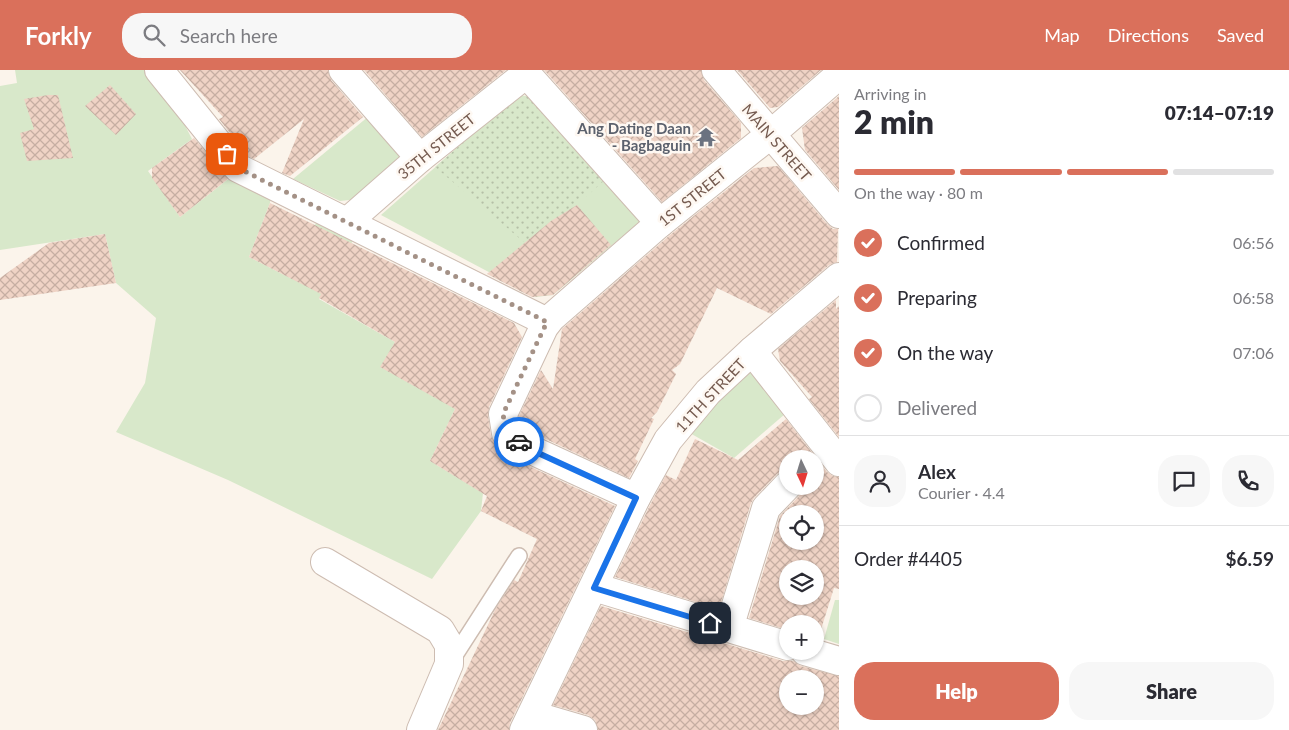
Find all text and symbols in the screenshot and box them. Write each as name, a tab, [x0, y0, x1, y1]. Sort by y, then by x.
search box	[122, 13, 472, 58]
text: Forkly	[25, 21, 92, 50]
icon: search	[140, 21, 168, 49]
text: Search here	[180, 24, 278, 47]
text: Map	[1044, 24, 1080, 46]
text: Directions	[1108, 24, 1189, 46]
text: Saved	[1217, 24, 1264, 46]
text: Arriving in	[854, 84, 927, 103]
street label: MAIN STREET	[739, 100, 815, 184]
text: 07:14–07:19	[1165, 101, 1274, 124]
text: 2 min	[854, 102, 934, 141]
street label: 35TH STREET	[394, 109, 478, 183]
place label: Ang Dating Daan - Bagbaguin	[576, 119, 691, 154]
temple icon: Ang Dating Daan - Bagbaguin	[695, 126, 717, 148]
pin	[206, 133, 248, 175]
icon: bag	[213, 140, 241, 168]
street label: 1ST STREET	[655, 164, 730, 230]
text: On the way · 80 m	[854, 183, 983, 202]
icon: check	[854, 229, 882, 257]
text: Confirmed	[897, 231, 985, 254]
text: 06:56	[1233, 233, 1274, 252]
icon: check	[854, 284, 882, 312]
text: Preparing	[897, 286, 977, 309]
text: 06:58	[1233, 288, 1274, 307]
icon: check	[854, 339, 882, 367]
text: On the way	[897, 341, 993, 364]
text: 07:06	[1233, 343, 1274, 362]
street label: 11TH STREET	[671, 354, 749, 436]
text: Delivered	[897, 396, 977, 419]
courier	[494, 417, 544, 467]
icon: car	[505, 428, 533, 456]
north arrow	[779, 450, 824, 495]
map controls	[779, 450, 824, 715]
button: person	[854, 455, 906, 507]
button: chat	[1158, 455, 1210, 507]
button: phone	[1222, 455, 1274, 507]
text: Alex	[918, 460, 956, 483]
text: Courier · 4.4	[918, 483, 1005, 502]
button: locate	[779, 505, 824, 550]
text: Order #4405	[854, 547, 963, 570]
text: $6.59	[1225, 547, 1274, 570]
button: layers	[779, 560, 824, 605]
pin	[689, 602, 731, 644]
icon: home	[696, 609, 724, 637]
button: +	[779, 615, 824, 660]
button: Help	[854, 662, 1059, 720]
button: Share	[1069, 662, 1274, 720]
button: −	[779, 670, 824, 715]

